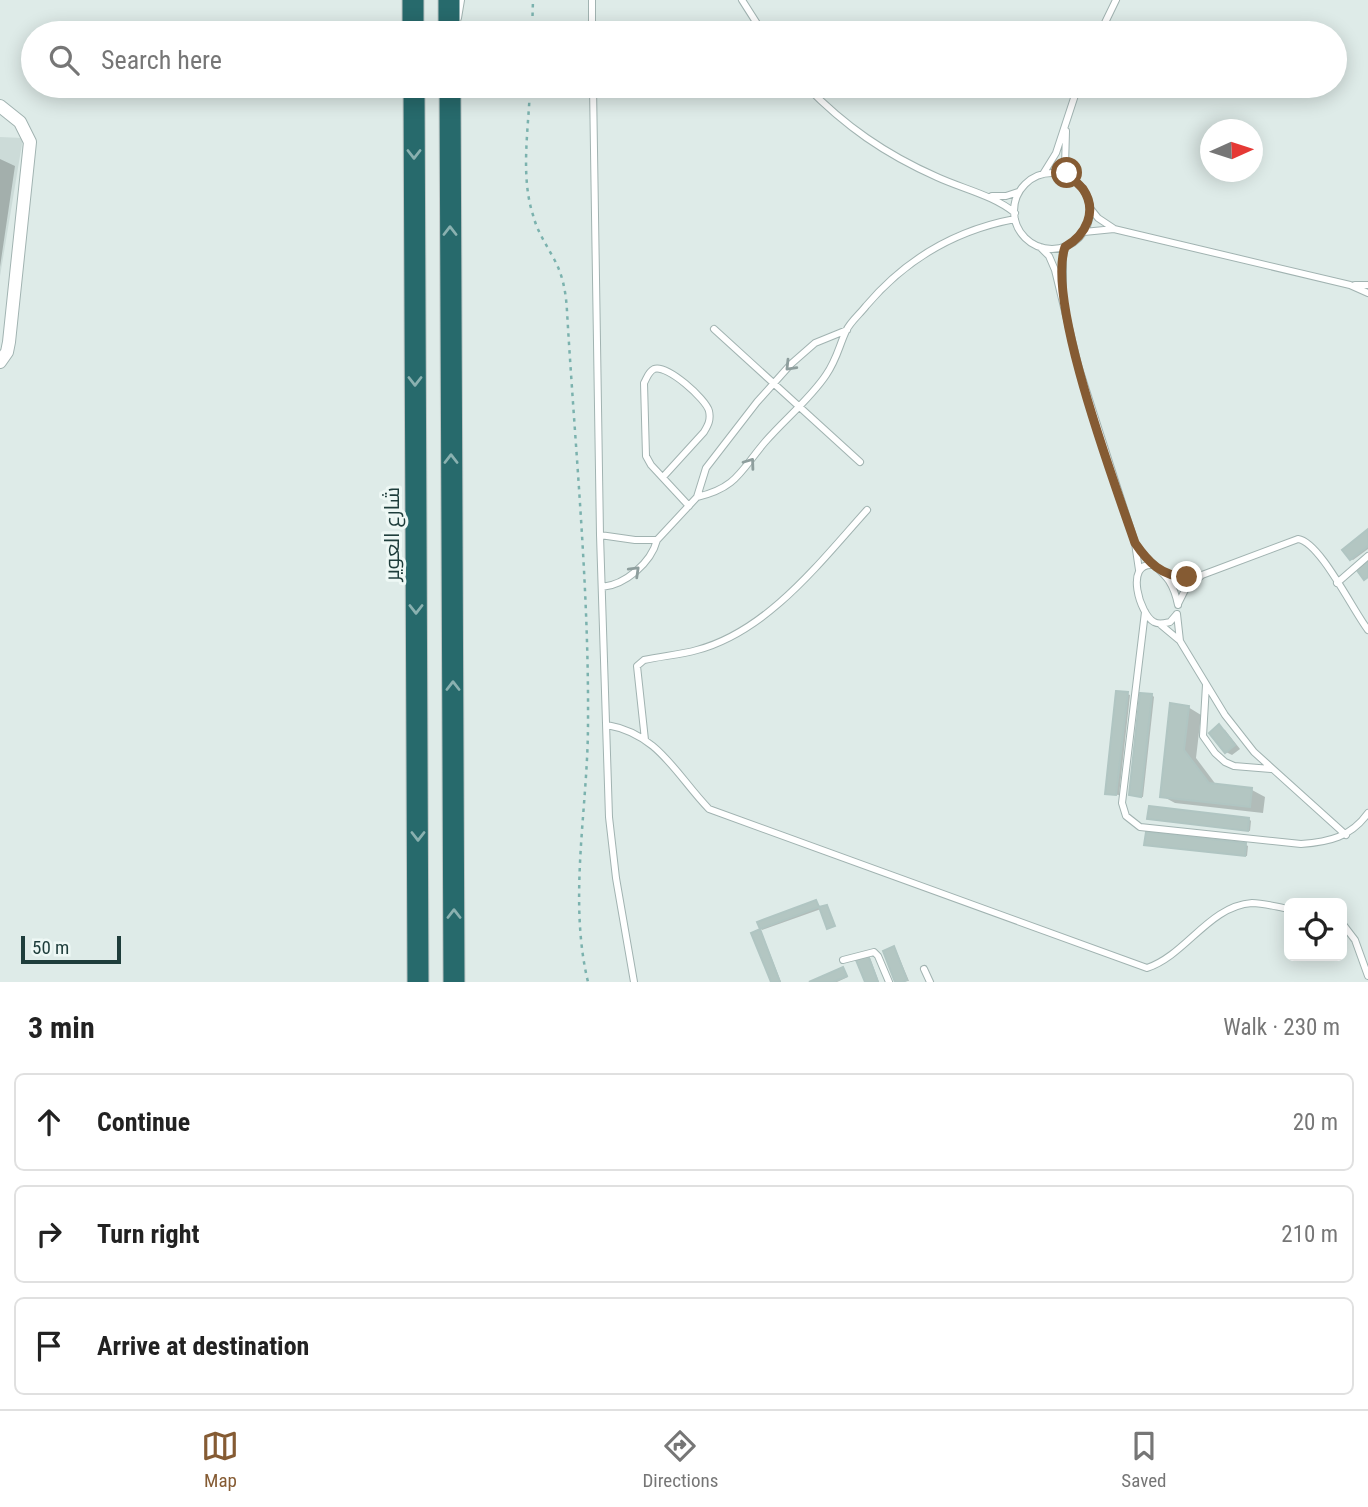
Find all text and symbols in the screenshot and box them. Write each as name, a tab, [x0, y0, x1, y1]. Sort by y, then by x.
search box	[21, 21, 1347, 98]
icon: search	[45, 41, 83, 79]
text: Search here	[101, 45, 222, 75]
north arrow	[1200, 119, 1263, 182]
one-way arrow	[406, 149, 422, 160]
route start	[1051, 157, 1082, 188]
one-way arrow	[442, 226, 458, 236]
one-way arrow	[786, 358, 799, 371]
one-way arrow	[407, 377, 423, 387]
one-way arrow	[444, 453, 459, 464]
one-way arrow	[741, 458, 754, 471]
street label: شارع العوير	[380, 487, 406, 582]
route end	[1171, 561, 1202, 592]
one-way arrow	[627, 566, 640, 579]
one-way arrow	[409, 604, 424, 615]
one-way arrow	[445, 681, 461, 691]
one-way arrow	[410, 832, 426, 842]
map controls	[1284, 898, 1347, 961]
button: locate	[1284, 898, 1347, 961]
one-way arrow	[446, 908, 462, 919]
scale bar	[21, 933, 121, 965]
text: 50 m	[32, 936, 69, 959]
text: 3 min	[28, 1010, 95, 1045]
text: Walk · 230 m	[1223, 1014, 1340, 1041]
icon: ahead	[30, 1103, 68, 1141]
text: Continue	[97, 1107, 190, 1137]
text: 20 m	[1293, 1109, 1338, 1136]
icon: right	[30, 1215, 68, 1253]
text: Turn right	[97, 1219, 199, 1249]
text: 210 m	[1281, 1221, 1338, 1248]
icon: arrive	[30, 1327, 68, 1365]
text: Arrive at destination	[97, 1331, 309, 1361]
tab: Map	[201, 1427, 239, 1492]
tab: Directions	[642, 1427, 718, 1492]
tab: Saved	[1121, 1427, 1167, 1492]

